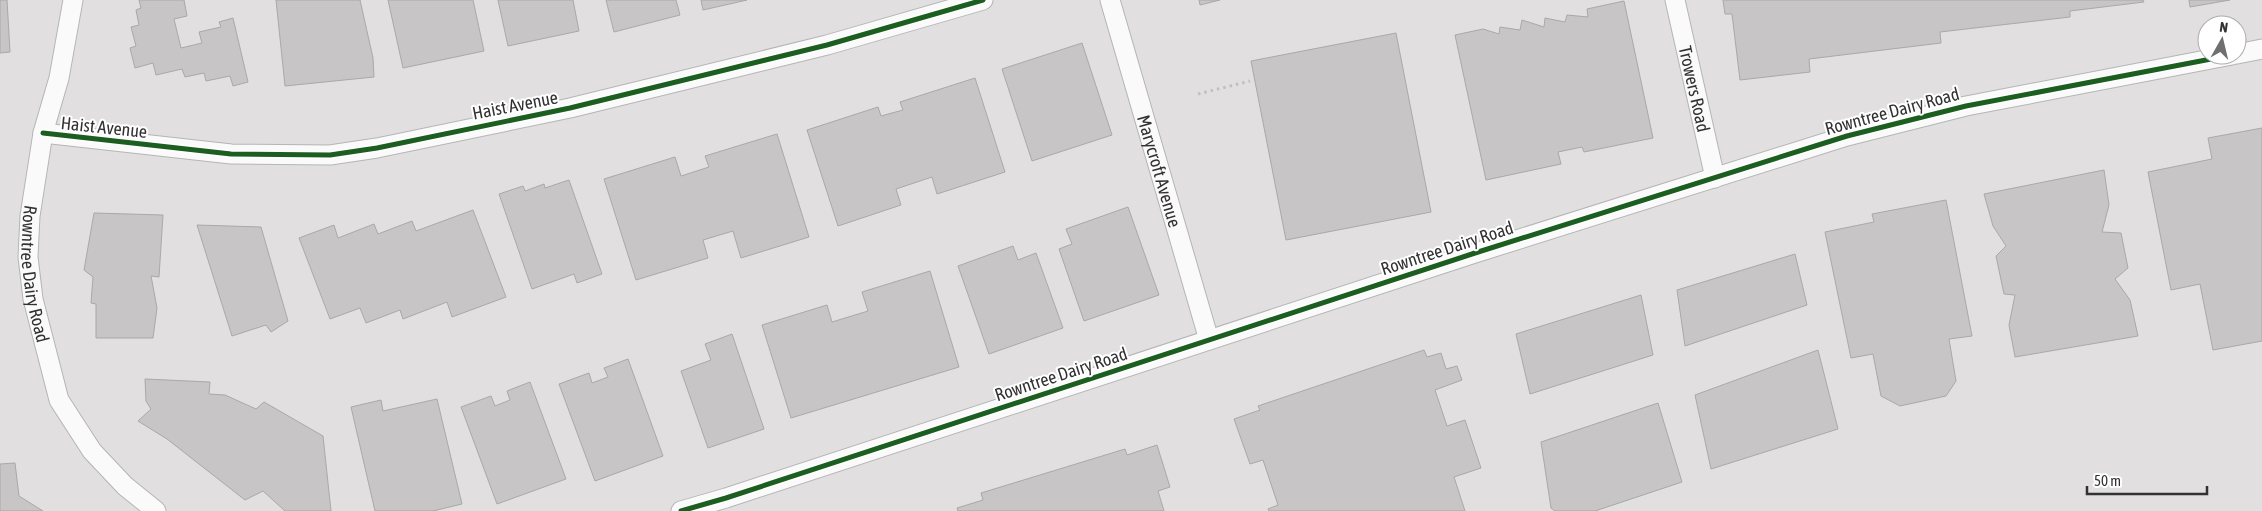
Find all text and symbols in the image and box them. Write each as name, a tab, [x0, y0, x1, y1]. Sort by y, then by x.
north arrow	[2197, 15, 2247, 65]
text: N	[2219, 19, 2229, 36]
street label: Trowers Road	[1675, 44, 1715, 134]
street label: Rowntree Dairy Road	[1823, 83, 1961, 139]
street label: Haist Avenue	[470, 86, 560, 124]
street label: Haist Avenue	[60, 112, 148, 142]
street label: Marycroft Avenue	[1133, 112, 1186, 230]
street label: Rowntree Dairy Road	[17, 204, 54, 344]
street label: Rowntree Dairy Road	[1378, 217, 1516, 279]
street label: Rowntree Dairy Road	[992, 343, 1130, 405]
scale bar	[2087, 464, 2207, 496]
text: 50 m	[2094, 472, 2121, 489]

